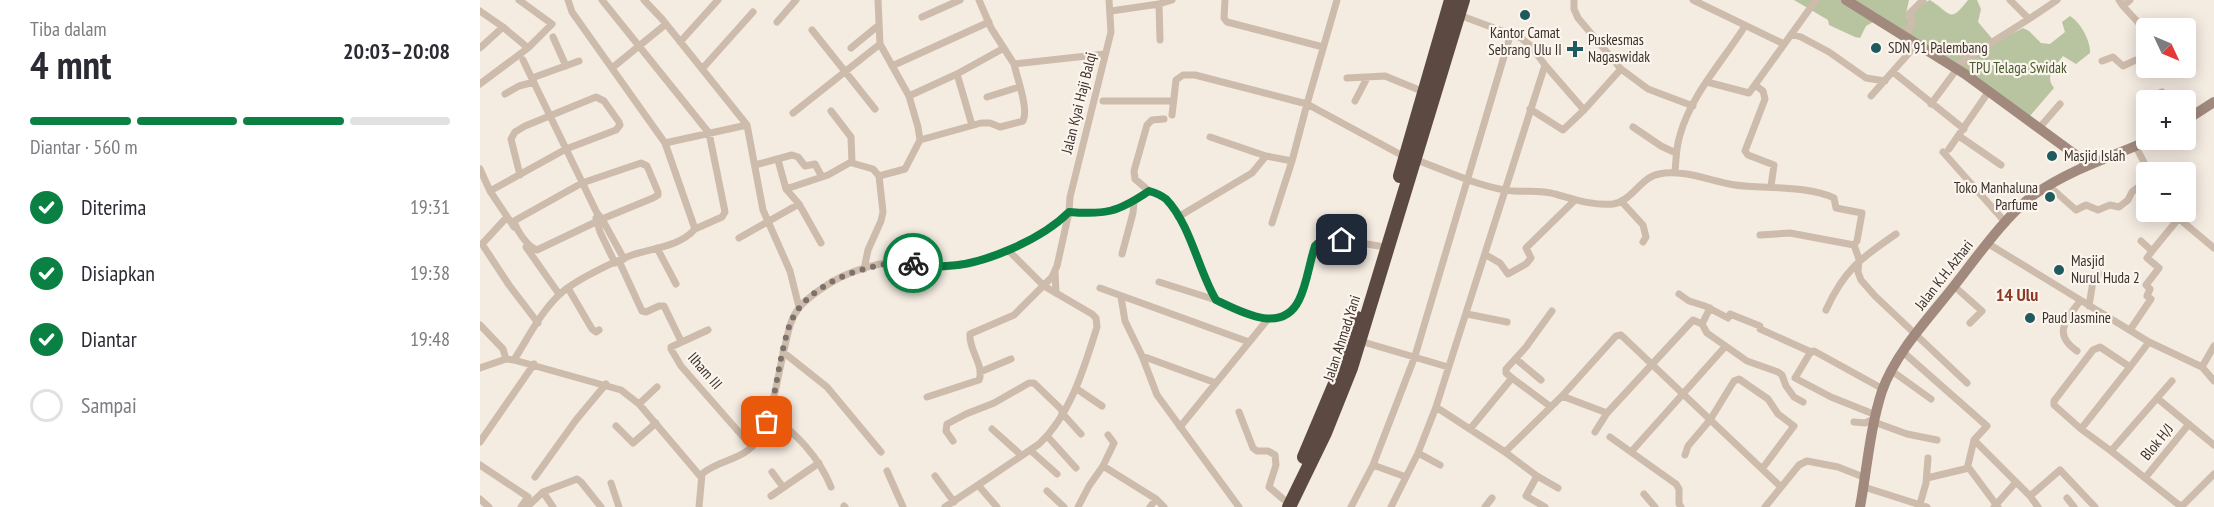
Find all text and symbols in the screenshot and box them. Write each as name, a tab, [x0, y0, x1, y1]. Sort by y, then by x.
marker: Kantor Camat Sebrang Ulu II	[1518, 8, 1532, 22]
text: Tiba dalam	[30, 16, 107, 42]
north arrow	[2136, 18, 2196, 78]
map controls	[2136, 18, 2196, 222]
place label: Kantor Camat Sebrang Ulu II	[1488, 23, 1562, 59]
place label: Puskesmas Nagaswidak	[1588, 30, 1650, 66]
text: 20:03–20:08	[343, 37, 450, 65]
place label: SDN 91 Palembang	[1888, 38, 1988, 57]
text: 4 mnt	[30, 39, 111, 90]
marker: Puskesmas Nagaswidak	[1566, 40, 1584, 58]
marker: SDN 91 Palembang	[1869, 41, 1883, 55]
street label: Jalan Kyai Haji Balqi	[1057, 50, 1100, 156]
park label: TPU Telaga Swidak	[1969, 58, 2067, 77]
button: +	[2136, 90, 2196, 150]
text: Diantar · 560 m	[30, 134, 138, 160]
place label: Masjid Islah	[2064, 146, 2125, 165]
marker: Masjid Islah	[2045, 149, 2059, 163]
button: −	[2136, 162, 2196, 222]
place label: Toko Manhaluna Parfume	[1954, 178, 2038, 214]
marker: Toko Manhaluna Parfume	[2043, 190, 2057, 204]
icon: check	[30, 191, 63, 224]
text: Diterima	[81, 193, 146, 221]
text: 19:31	[410, 194, 450, 220]
pin	[1316, 214, 1367, 265]
icon: home	[1325, 223, 1358, 256]
courier	[883, 233, 943, 293]
street label: Jalan K.H. Azhari	[1910, 236, 1977, 314]
icon: bike	[897, 247, 930, 280]
place label: Masjid Nurul Huda 2	[2071, 251, 2140, 287]
icon: check	[30, 257, 63, 290]
text: Disiapkan	[81, 259, 155, 287]
text: 19:38	[410, 260, 450, 286]
marker: Masjid Nurul Huda 2	[2052, 263, 2066, 277]
district label: 14 Ulu	[1996, 283, 2038, 306]
street label: Jalan Ahmad Yani	[1318, 293, 1364, 384]
place label: Paud Jasmine	[2042, 308, 2111, 327]
marker: Paud Jasmine	[2023, 311, 2037, 325]
icon: check	[30, 323, 63, 356]
text: Diantar	[81, 325, 137, 353]
text: 19:48	[410, 326, 450, 352]
street label: Ilham III	[684, 348, 727, 393]
text: Sampai	[81, 391, 137, 419]
pin	[741, 396, 792, 447]
icon: bag	[750, 405, 783, 438]
street label: Blok H/J	[2136, 419, 2177, 464]

